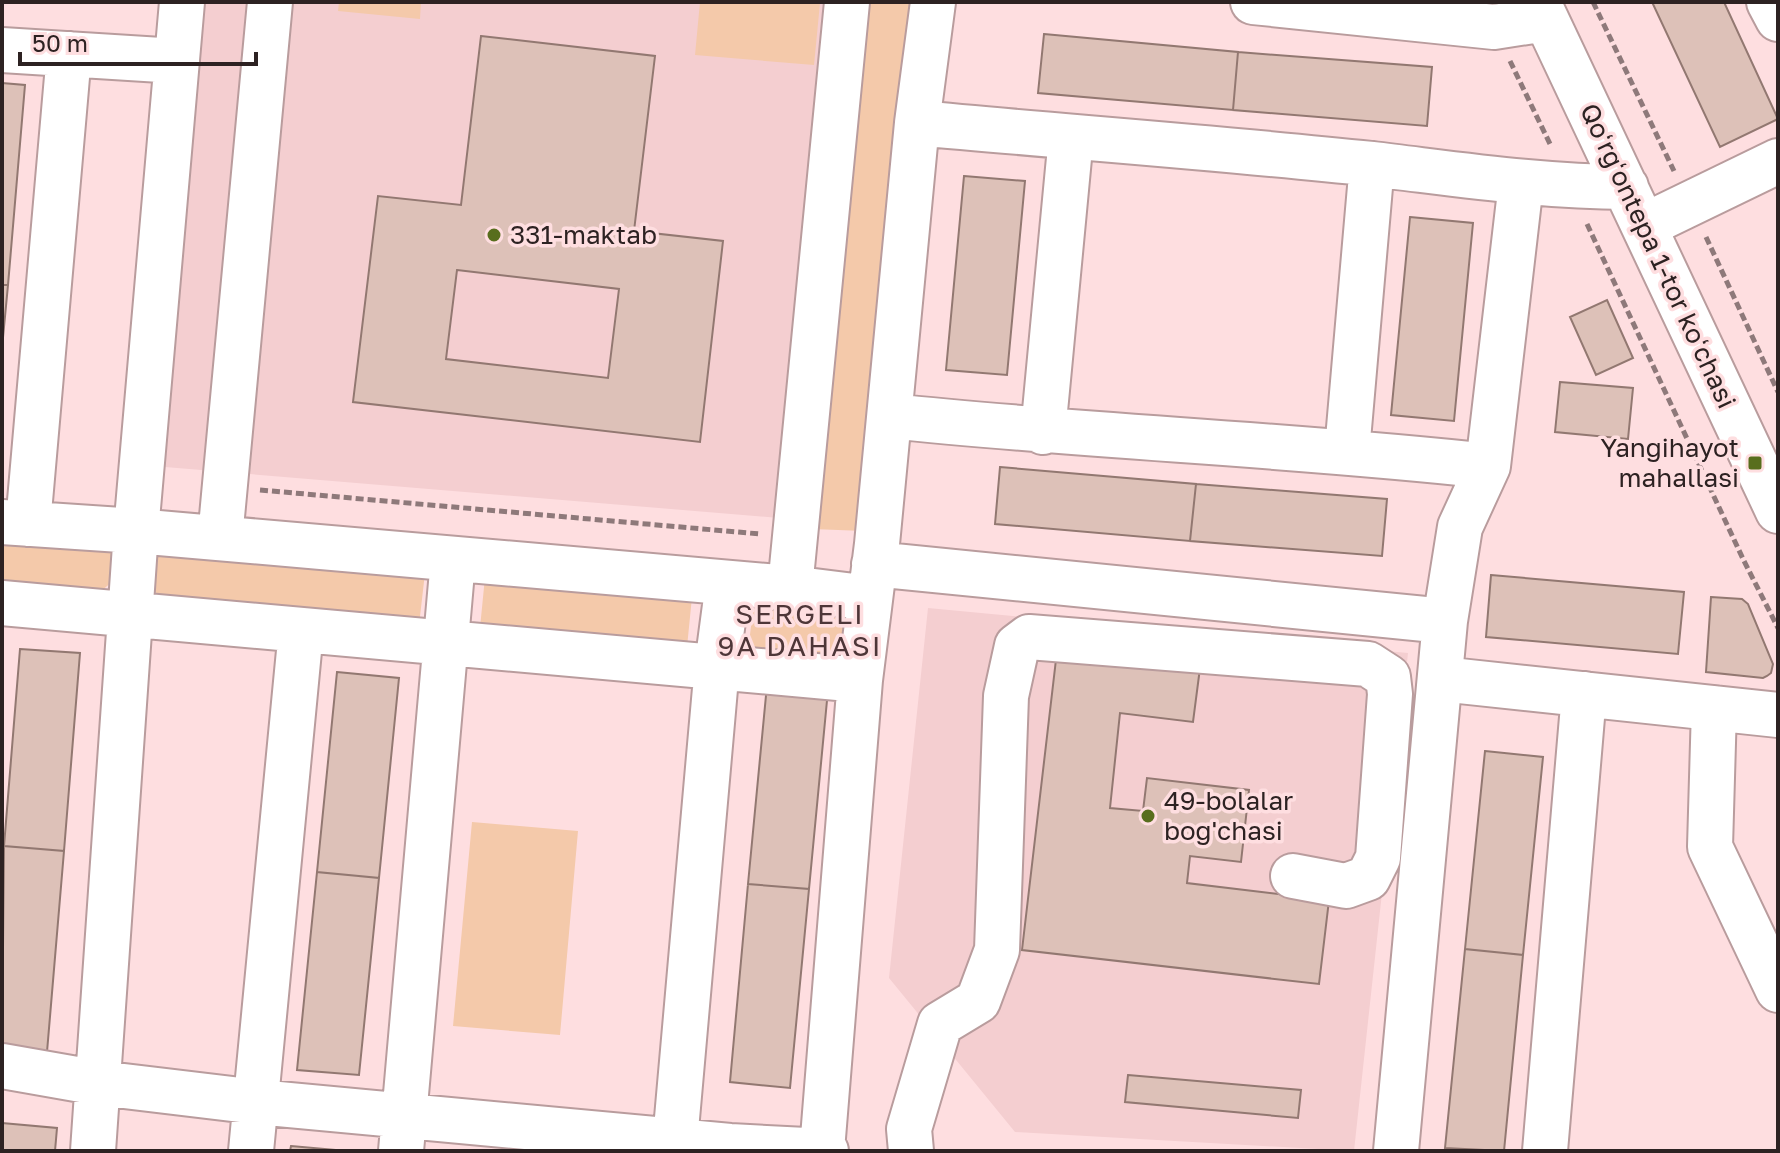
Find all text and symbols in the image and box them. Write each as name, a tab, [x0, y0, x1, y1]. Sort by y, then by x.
scale bar	[20, 16, 256, 66]
text: 50 m	[32, 28, 88, 57]
street label: Qoʻrgʻontepa 1-tor koʻchasi	[1574, 99, 1743, 413]
place label: 331-maktab	[510, 219, 657, 250]
marker: 331-maktab	[485, 226, 503, 244]
place label: Yangihayot mahallasi	[1601, 432, 1739, 493]
marker: Yangihayot mahallasi	[1746, 454, 1764, 472]
district label: SERGELI 9A DAHASI	[718, 597, 882, 662]
place label: 49-bolalar bog'chasi	[1164, 785, 1293, 846]
marker: 49-bolalar bog'chasi	[1139, 807, 1157, 825]

